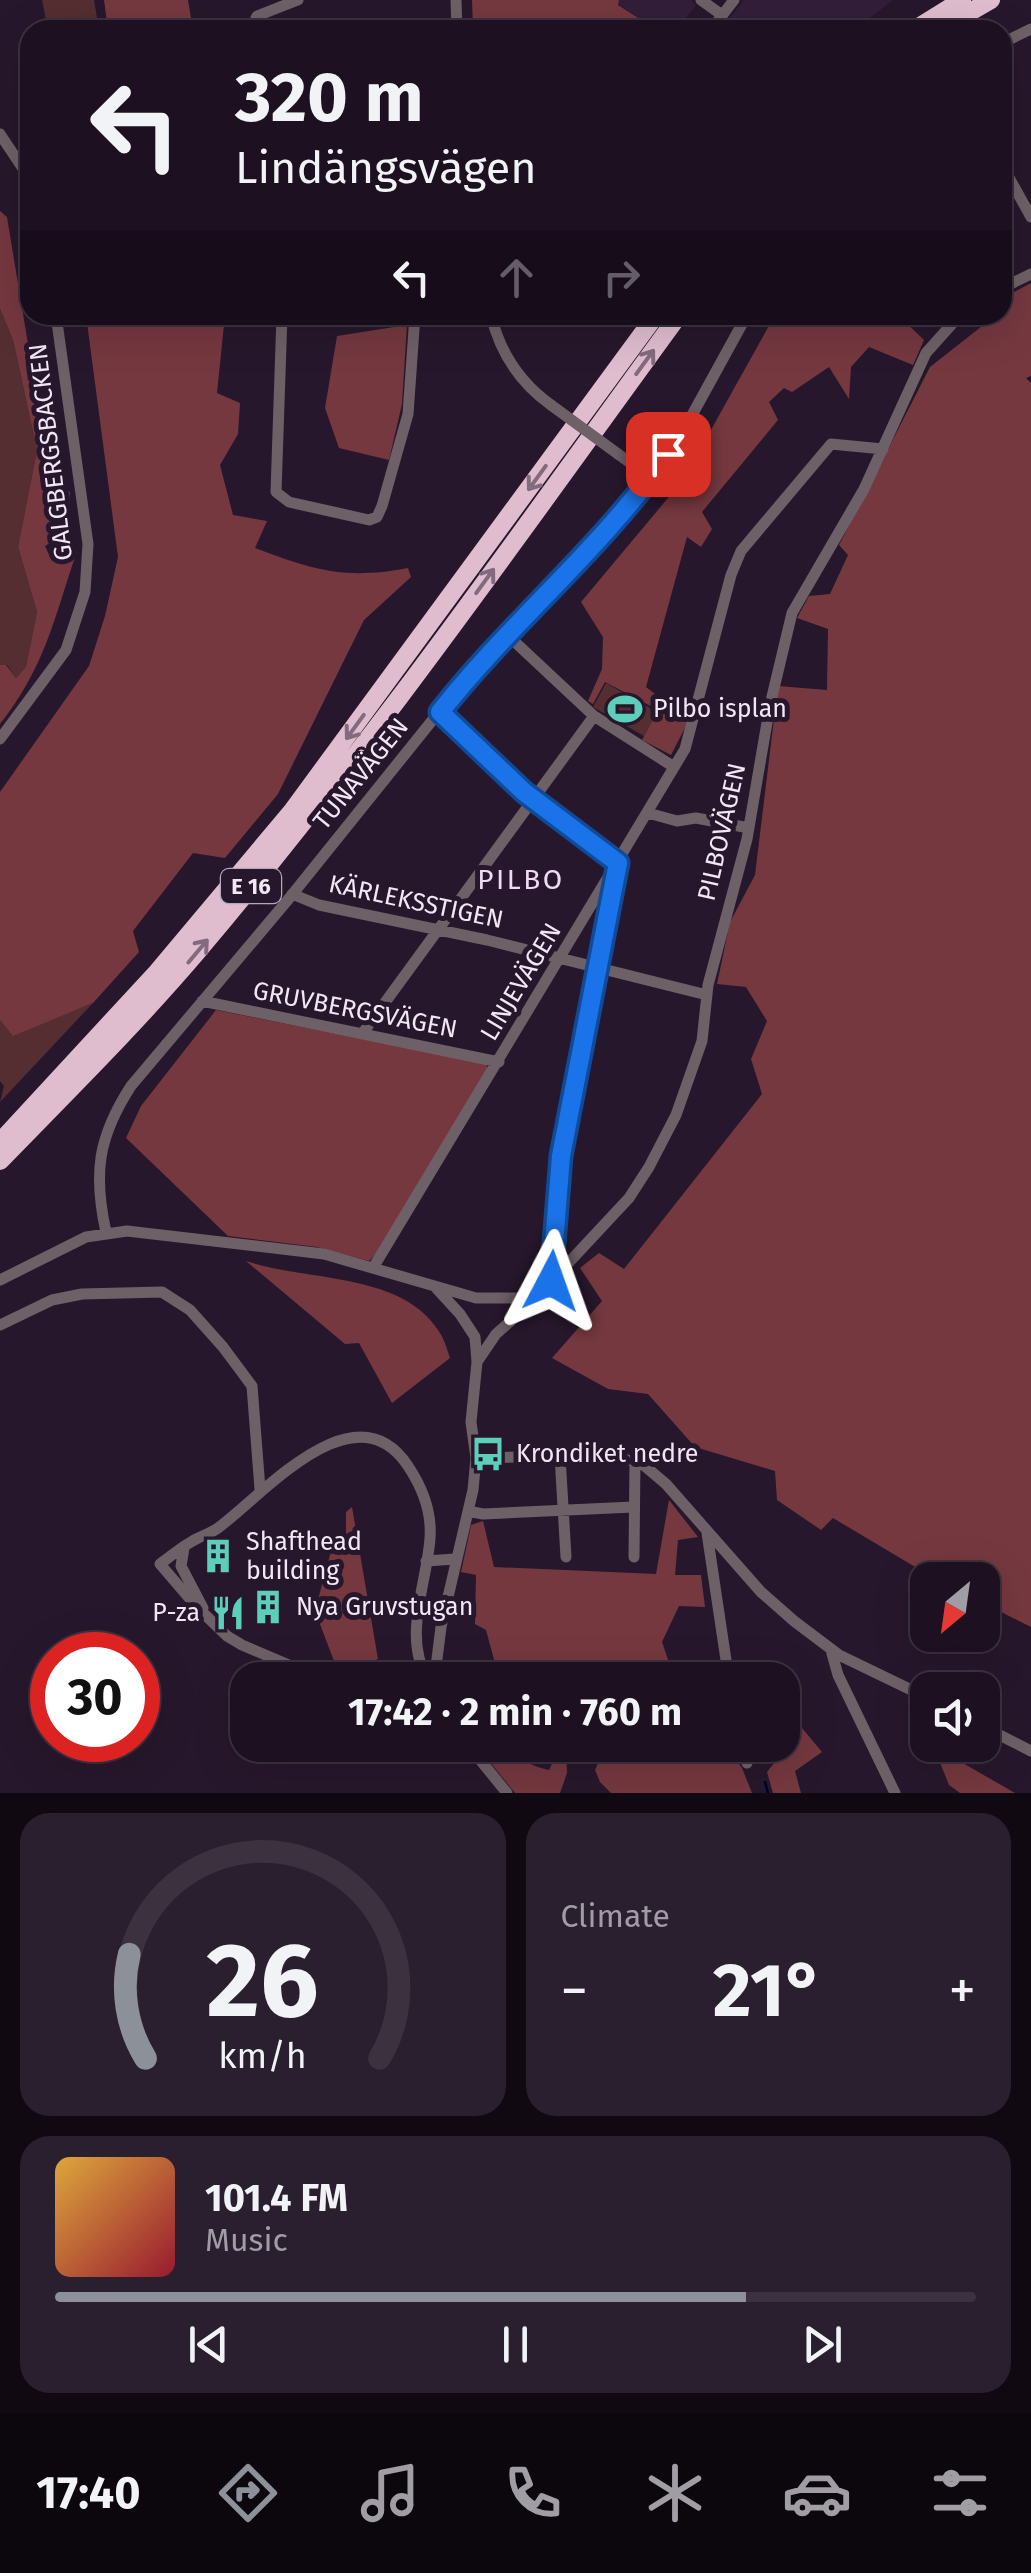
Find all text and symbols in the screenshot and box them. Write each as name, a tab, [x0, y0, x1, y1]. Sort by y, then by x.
text: 320 m	[235, 56, 424, 140]
icon: left	[70, 60, 200, 190]
text: Lindängsvägen	[235, 141, 537, 195]
icon: left	[384, 250, 439, 305]
icon: ahead	[489, 250, 544, 305]
icon: right	[594, 250, 649, 305]
street label: GALGBERGSBACKEN	[23, 342, 79, 562]
one-way arrow	[634, 348, 655, 376]
pin	[626, 412, 711, 497]
icon: arrive	[641, 427, 696, 482]
one-way arrow	[527, 464, 548, 492]
one-way arrow	[474, 567, 495, 595]
sports icon: Pilbo isplan	[606, 690, 644, 728]
place label: Pilbo isplan	[653, 694, 787, 724]
street label: TUNAVÄGEN	[307, 712, 415, 836]
one-way arrow	[345, 713, 366, 740]
street label: PILBOVÄGEN	[692, 760, 752, 904]
district label: PILBO	[477, 863, 565, 896]
road number: E 16	[221, 869, 281, 903]
street label: KÄRLEKSSTIGEN	[326, 869, 506, 935]
street label: LINJEVÄGEN	[474, 918, 568, 1046]
one-way arrow	[186, 938, 208, 964]
street label: GRUVBERGSVÄGEN	[250, 975, 460, 1045]
position arrow	[499, 1229, 603, 1333]
bus stop icon: Krondiket nedre	[469, 1435, 507, 1473]
place label: Krondiket nedre	[516, 1439, 698, 1469]
place label: Shafthead building	[246, 1527, 362, 1586]
building icon: Shafthead building	[199, 1537, 237, 1575]
north arrow	[910, 1562, 1000, 1652]
map controls	[910, 1562, 1000, 1762]
building icon: Nya Gruvstugan	[249, 1588, 287, 1626]
place label: Nya Gruvstugan	[296, 1592, 473, 1622]
restaurant icon: P-za	[209, 1594, 247, 1632]
place label: P-za	[152, 1598, 200, 1628]
speed limit sign: 30	[30, 1632, 160, 1762]
button: sound	[910, 1672, 1000, 1762]
text: 17:42 · 2 min · 760 m	[348, 1689, 682, 1735]
text: Climate	[561, 1897, 670, 1935]
text: 26	[207, 1919, 319, 2044]
text: 21°	[713, 1946, 824, 2036]
text: −	[561, 1958, 588, 2024]
text: +	[949, 1958, 976, 2024]
text: km/h	[219, 2035, 307, 2077]
text: 101.4 FM	[205, 2175, 348, 2221]
text: Music	[205, 2221, 288, 2259]
icon: previous	[181, 2317, 236, 2372]
icon: pause	[488, 2317, 543, 2372]
icon: next	[795, 2317, 850, 2372]
icon: directions	[213, 2458, 283, 2528]
icon: music	[355, 2458, 425, 2528]
icon: phone	[498, 2458, 568, 2528]
icon: climate	[640, 2458, 710, 2528]
icon: car	[782, 2458, 852, 2528]
icon: filters	[925, 2458, 995, 2528]
text: 17:40	[36, 2466, 140, 2520]

